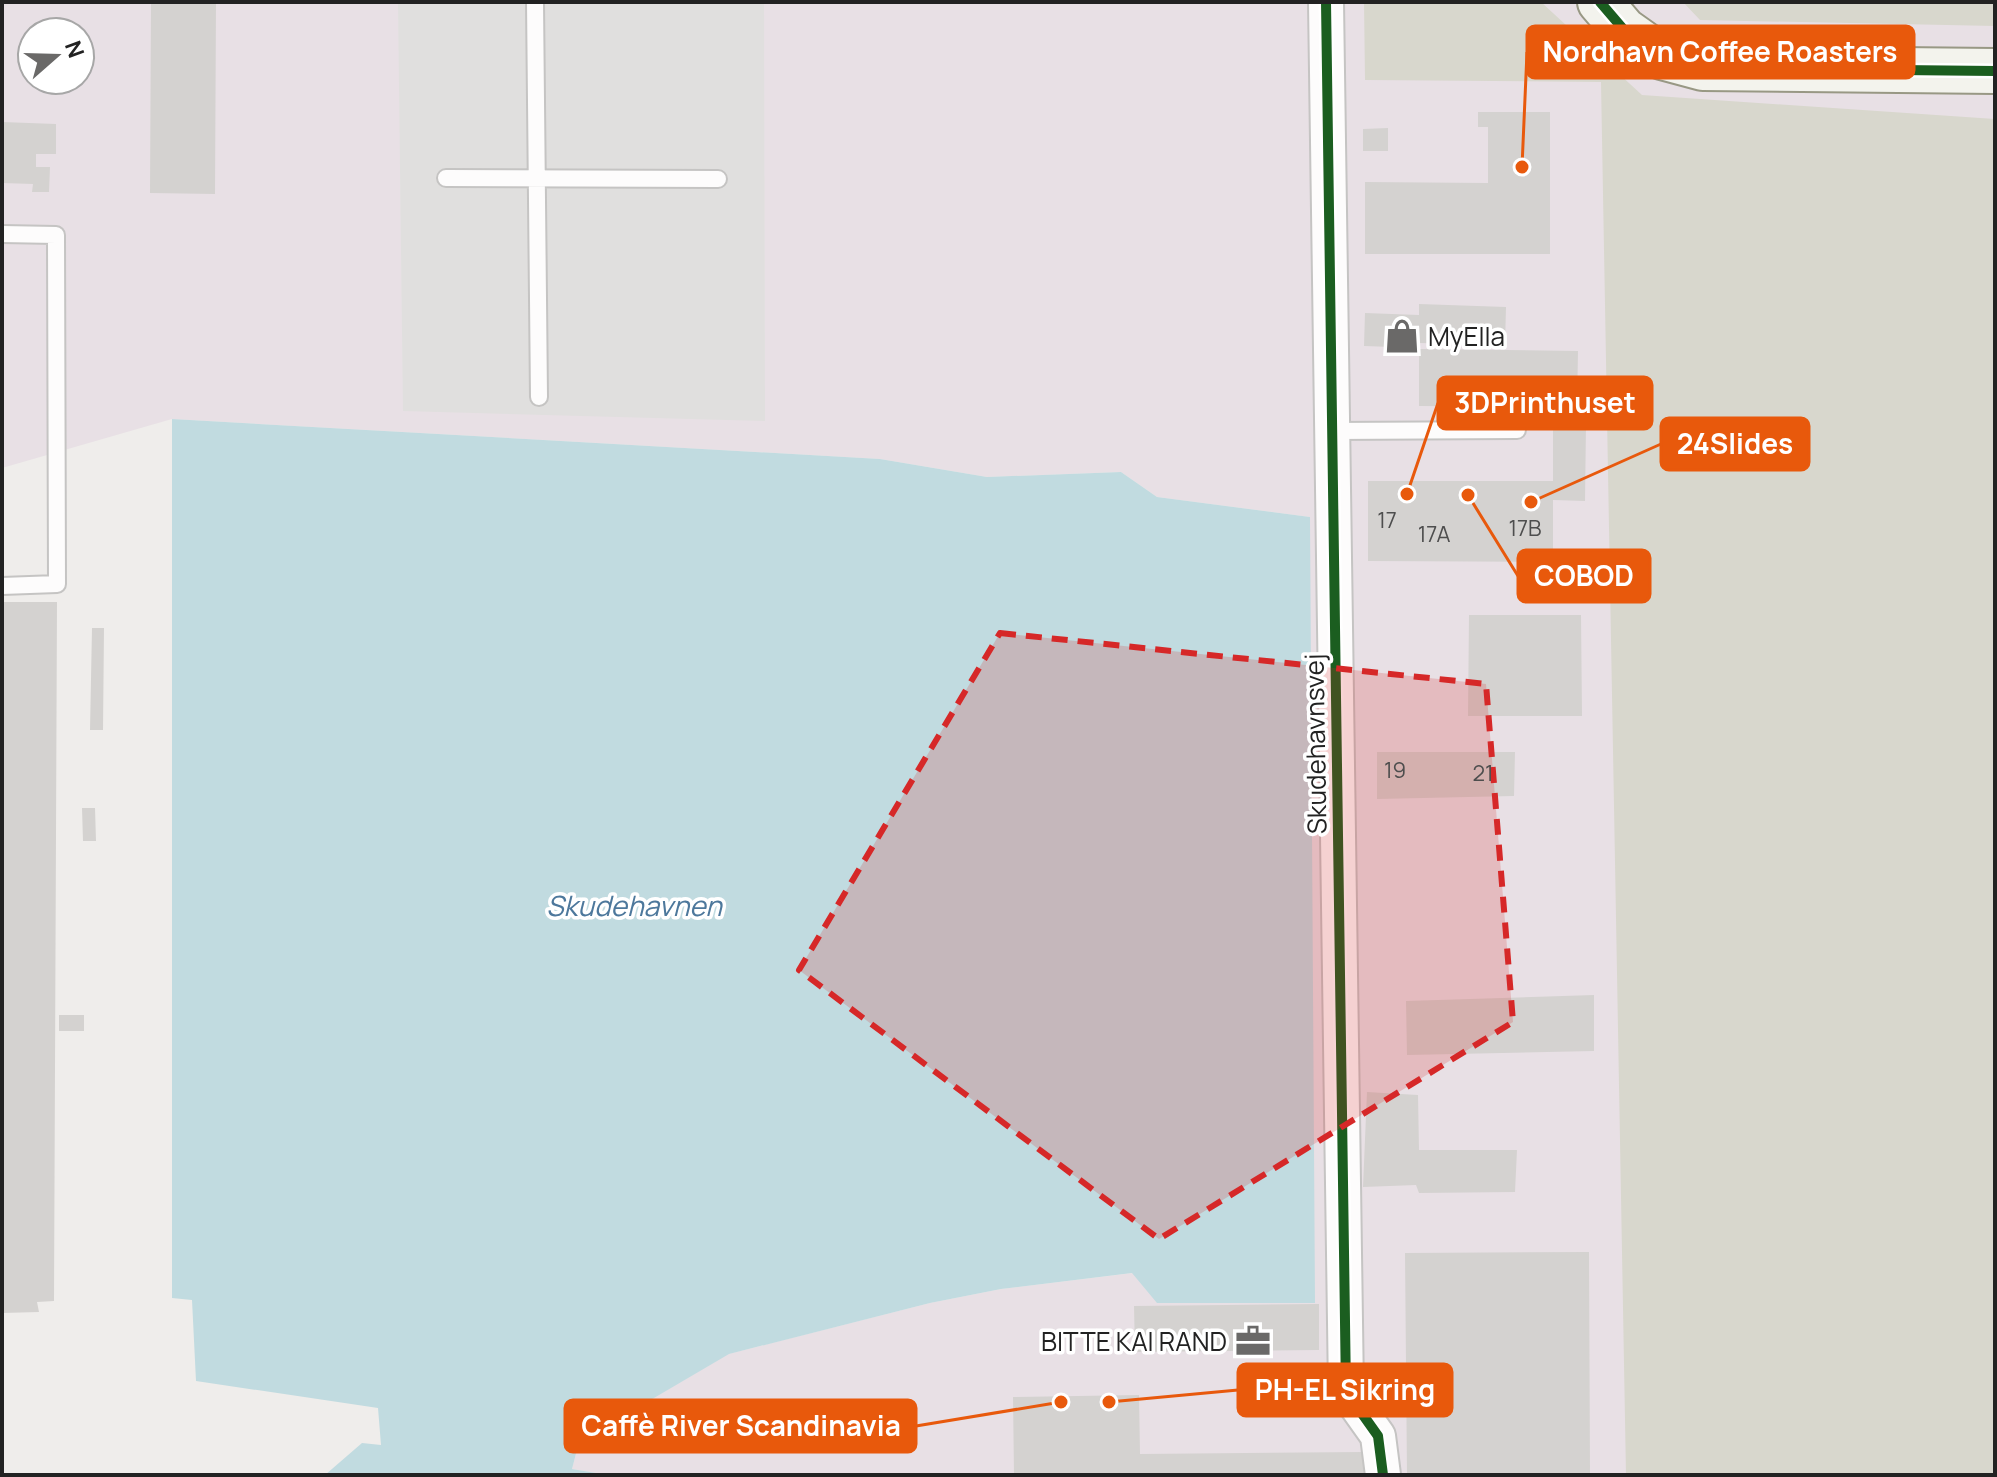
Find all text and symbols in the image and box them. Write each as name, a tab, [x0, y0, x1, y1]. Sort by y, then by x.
north arrow	[16, 16, 96, 96]
callout: Nordhavn Coffee Roasters	[1527, 26, 1914, 78]
text: Nordhavn Coffee Roasters	[1542, 32, 1898, 70]
text: N	[58, 37, 92, 62]
shop icon: MyElla	[1383, 317, 1421, 355]
place label: MyElla	[1428, 318, 1505, 354]
callout: 3DPrinthuset	[1438, 377, 1652, 429]
text: 3DPrinthuset	[1454, 383, 1636, 421]
callout: 24Slides	[1661, 418, 1809, 470]
text: 24Slides	[1677, 424, 1793, 462]
house number: 17	[1377, 505, 1397, 535]
house number: 17B	[1508, 513, 1542, 543]
house number: 17A	[1418, 519, 1450, 549]
callout: COBOD	[1518, 550, 1650, 602]
text: COBOD	[1534, 556, 1634, 594]
street label: Skudehavnsvej	[1295, 653, 1335, 835]
house number: 19	[1384, 755, 1406, 785]
house number: 21	[1472, 758, 1494, 788]
water label: Skudehavnen	[546, 886, 723, 924]
office icon: BITTE KAI RAND	[1234, 1322, 1272, 1360]
place label: BITTE KAI RAND	[1041, 1323, 1227, 1359]
callout: PH-EL Sikring	[1238, 1364, 1452, 1416]
text: PH-EL Sikring	[1255, 1370, 1435, 1408]
callout: Caffè River Scandinavia	[565, 1400, 916, 1452]
text: Caffè River Scandinavia	[581, 1406, 901, 1444]

